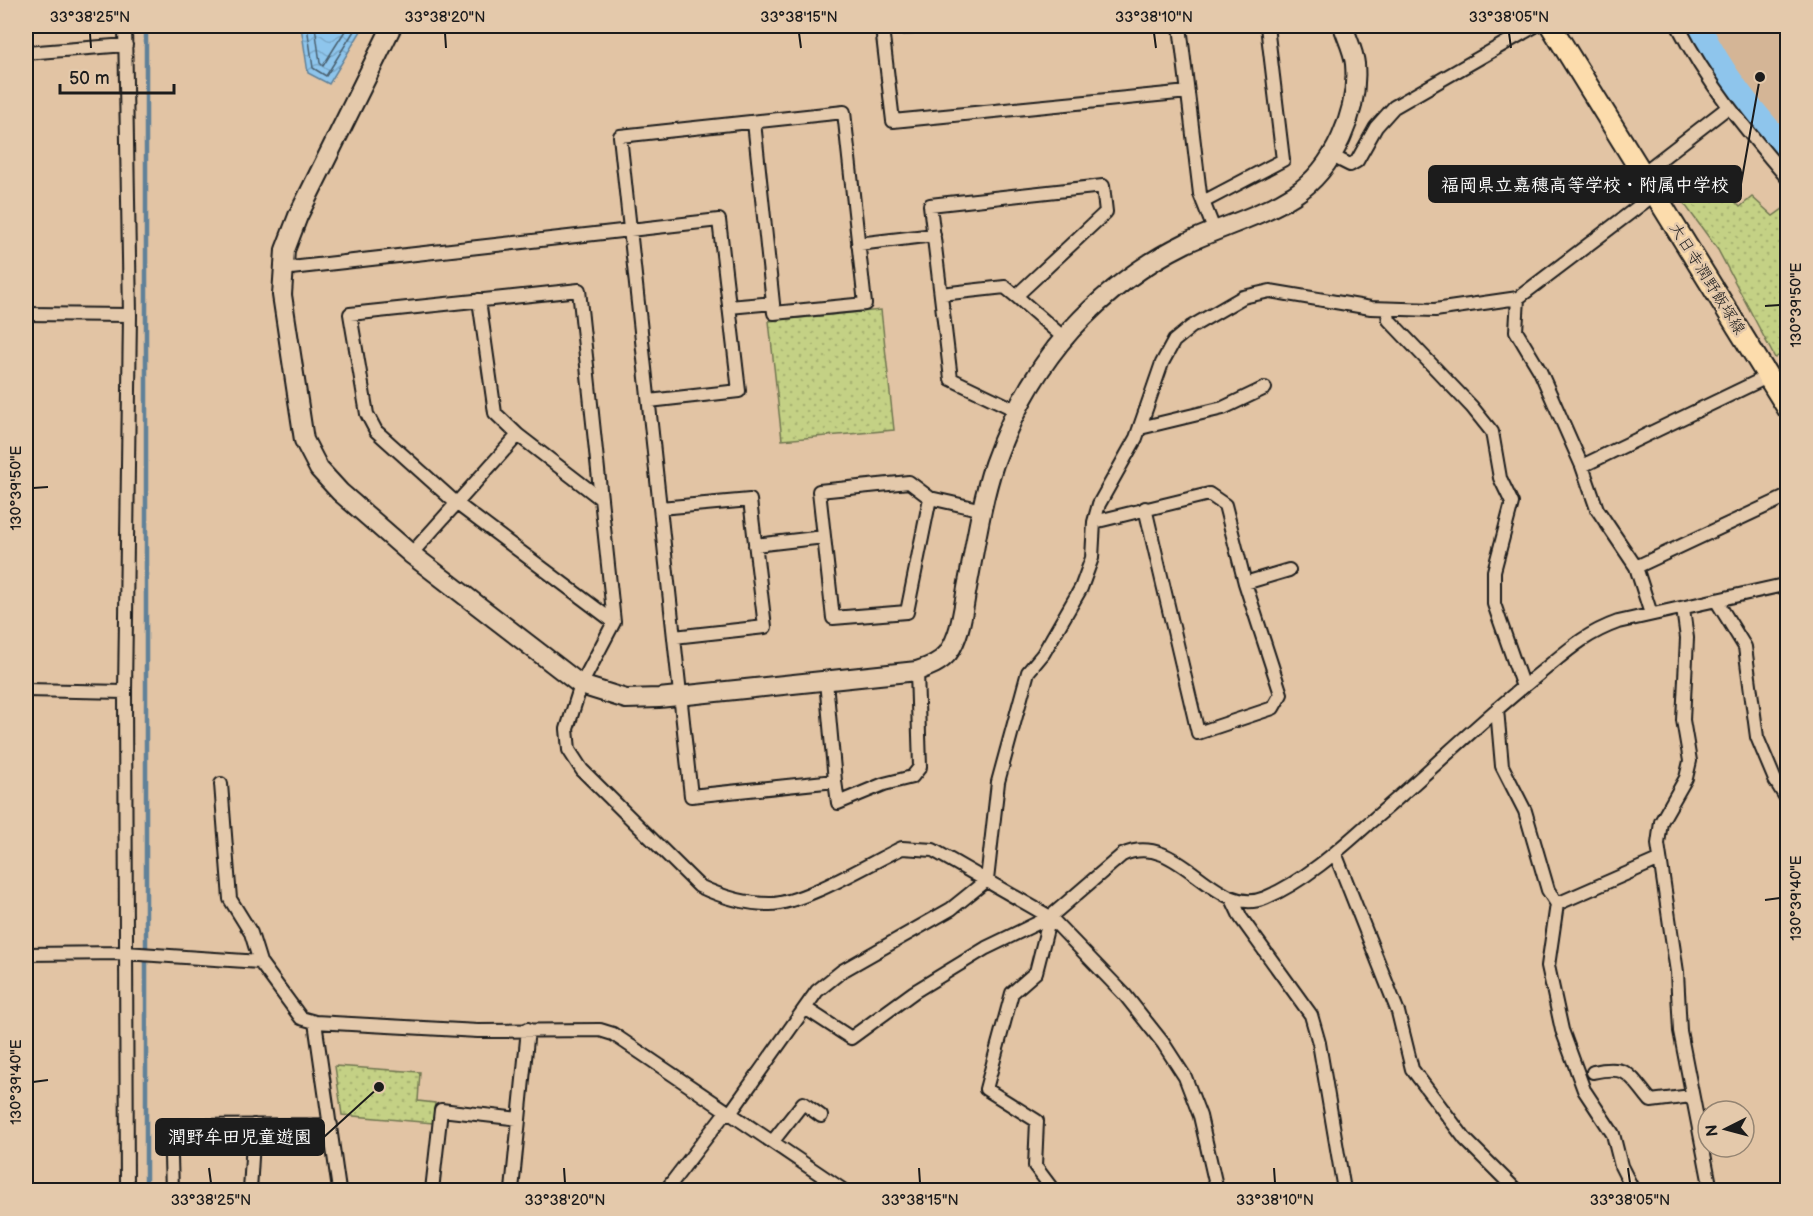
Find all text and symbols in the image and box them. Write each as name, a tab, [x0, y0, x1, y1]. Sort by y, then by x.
text: 33°38'25"N	[50, 8, 130, 27]
text: 33°38'20"N	[405, 8, 485, 27]
text: 33°38'15"N	[760, 8, 838, 27]
text: 33°38'10"N	[1115, 8, 1193, 27]
text: 33°38'05"N	[1469, 8, 1549, 27]
scale bar	[60, 57, 174, 95]
text: 50 m	[69, 68, 110, 89]
callout: 福岡県立嘉穂高等学校・附属中学校	[1429, 166, 1741, 202]
text: 福岡県立嘉穂高等学校・附属中学校	[1441, 175, 1729, 196]
street label: 大日寺潤野飯塚線	[1665, 220, 1749, 338]
text: 130°39'50"E	[1787, 262, 1806, 347]
text: 130°39'50"E	[7, 445, 26, 530]
text: 130°39'40"E	[1787, 855, 1806, 941]
text: 130°39'40"E	[7, 1039, 26, 1125]
north arrow	[1696, 1099, 1756, 1159]
callout: 潤野牟田児童遊園	[156, 1119, 324, 1155]
text: N	[1702, 1123, 1723, 1137]
text: 潤野牟田児童遊園	[168, 1127, 312, 1148]
text: 33°38'25"N	[171, 1191, 251, 1210]
text: 33°38'20"N	[525, 1191, 605, 1210]
text: 33°38'15"N	[881, 1191, 959, 1210]
text: 33°38'10"N	[1236, 1191, 1314, 1210]
text: 33°38'05"N	[1590, 1191, 1670, 1210]

